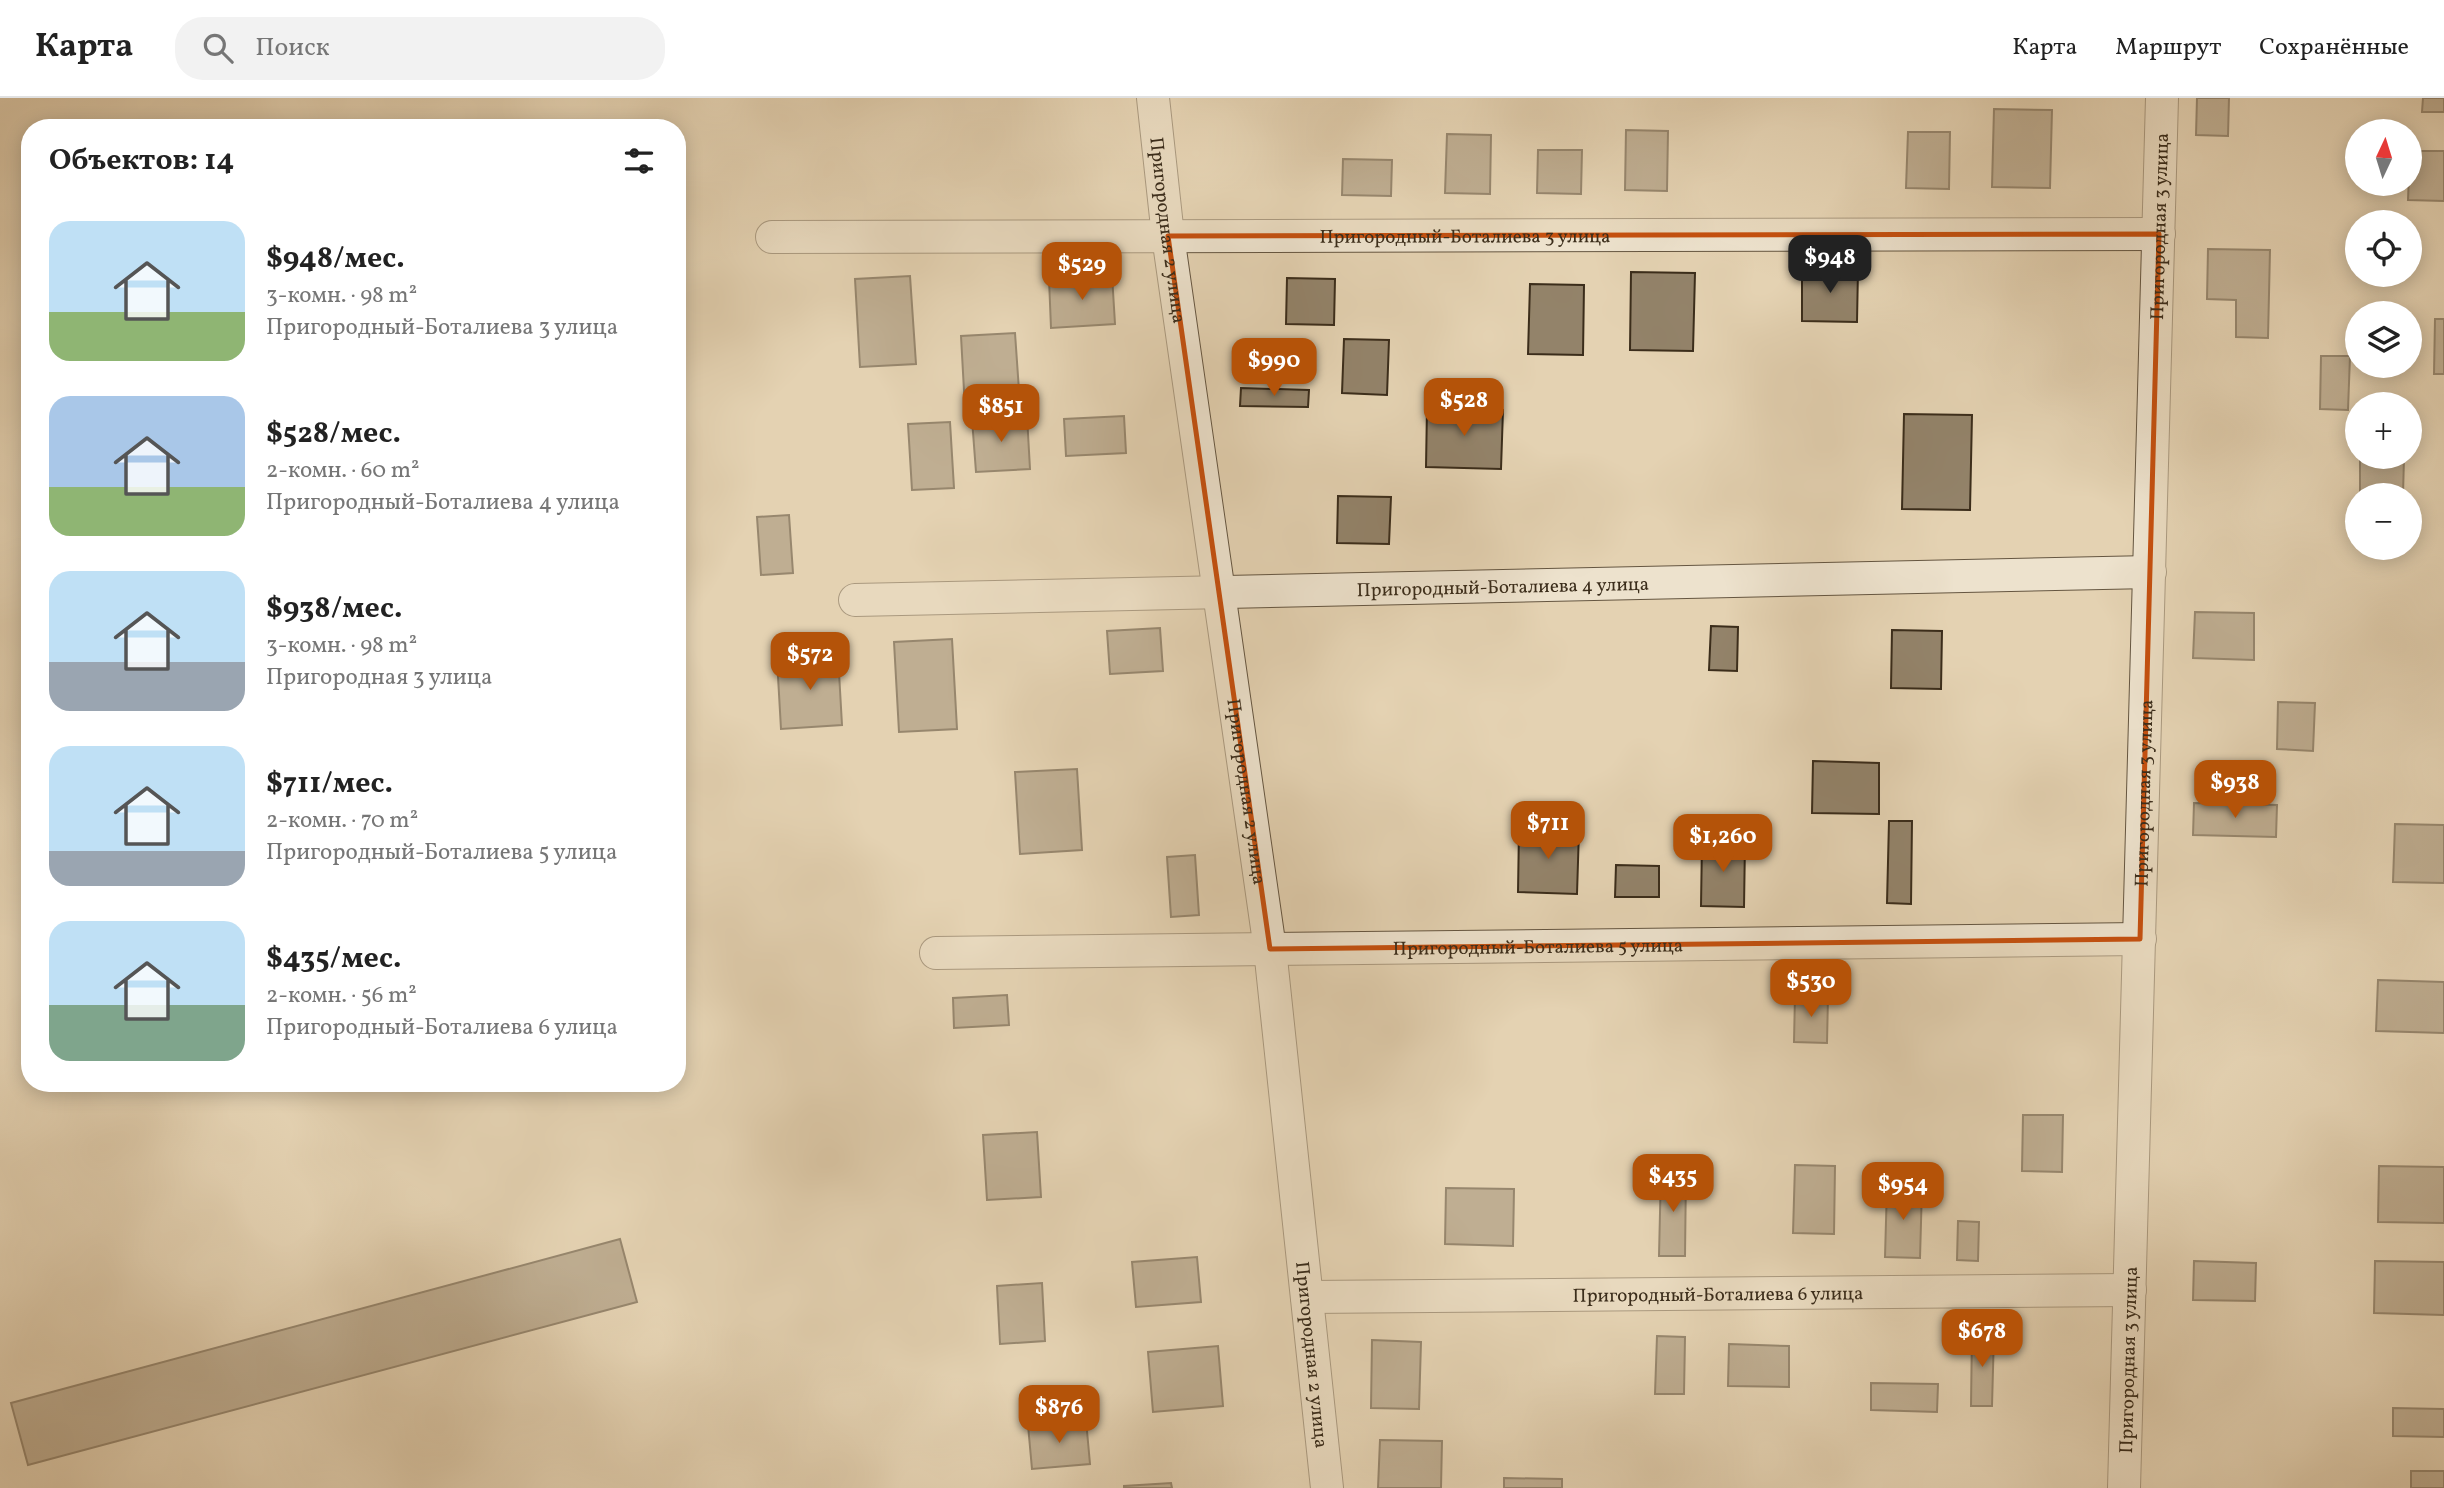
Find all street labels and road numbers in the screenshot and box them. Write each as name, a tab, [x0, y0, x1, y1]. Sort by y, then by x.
street label: Пригородная 3 улица	[2145, 133, 2176, 320]
street label: Пригородная 2 улица	[1142, 136, 1191, 325]
street label: Пригородный-Боталиева 3 улица	[1319, 224, 1611, 251]
street label: Пригородный-Боталиева 4 улица	[1356, 572, 1649, 604]
street label: Пригородная 2 улица	[1219, 697, 1272, 887]
street label: Пригородная 3 улица	[2129, 699, 2161, 887]
street label: Пригородный-Боталиева 5 улица	[1393, 933, 1683, 963]
street label: Пригородная 2 улица	[1288, 1260, 1334, 1450]
street label: Пригородная 3 улица	[2114, 1266, 2145, 1454]
street label: Пригородный-Боталиева 6 улица	[1572, 1281, 1864, 1310]

